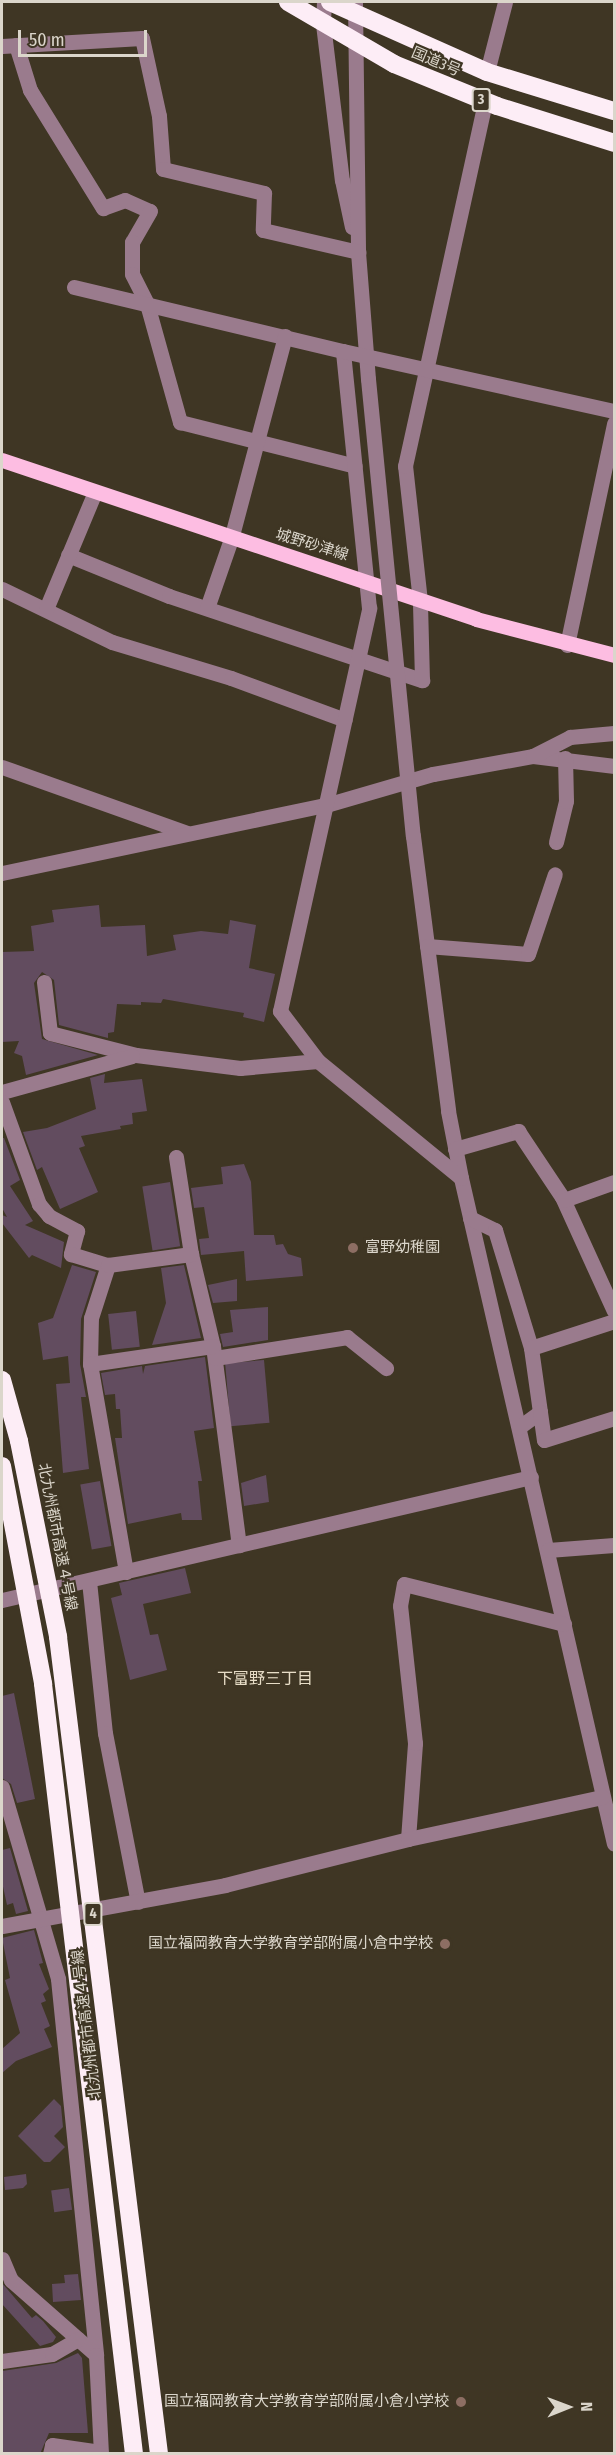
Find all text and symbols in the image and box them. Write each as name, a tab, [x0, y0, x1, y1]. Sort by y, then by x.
scale bar	[21, 18, 150, 56]
text: 50 m	[29, 29, 65, 51]
street label: 国道3号	[409, 44, 463, 80]
road number: 3	[470, 89, 492, 111]
street label: 城野砂津線	[274, 525, 350, 565]
place label: 富野幼稚園	[365, 1239, 440, 1257]
marker: 富野幼稚園	[346, 1241, 360, 1255]
street label: 北九州都市高速４号線	[34, 1462, 80, 1612]
district label: 下富野三丁目	[217, 1669, 313, 1689]
road number: 4	[82, 1903, 104, 1925]
place label: 国立福岡教育大学教育学部附属小倉中学校	[148, 1935, 433, 1953]
marker: 国立福岡教育大学教育学部附属小倉中学校	[438, 1937, 452, 1951]
street label: 北九州都市高速４号線	[69, 1948, 105, 2100]
north arrow	[538, 2377, 598, 2437]
place label: 国立福岡教育大学教育学部附属小倉小学校	[164, 2393, 449, 2411]
marker: 国立福岡教育大学教育学部附属小倉小学校	[454, 2395, 468, 2409]
text: N	[577, 2402, 596, 2412]

